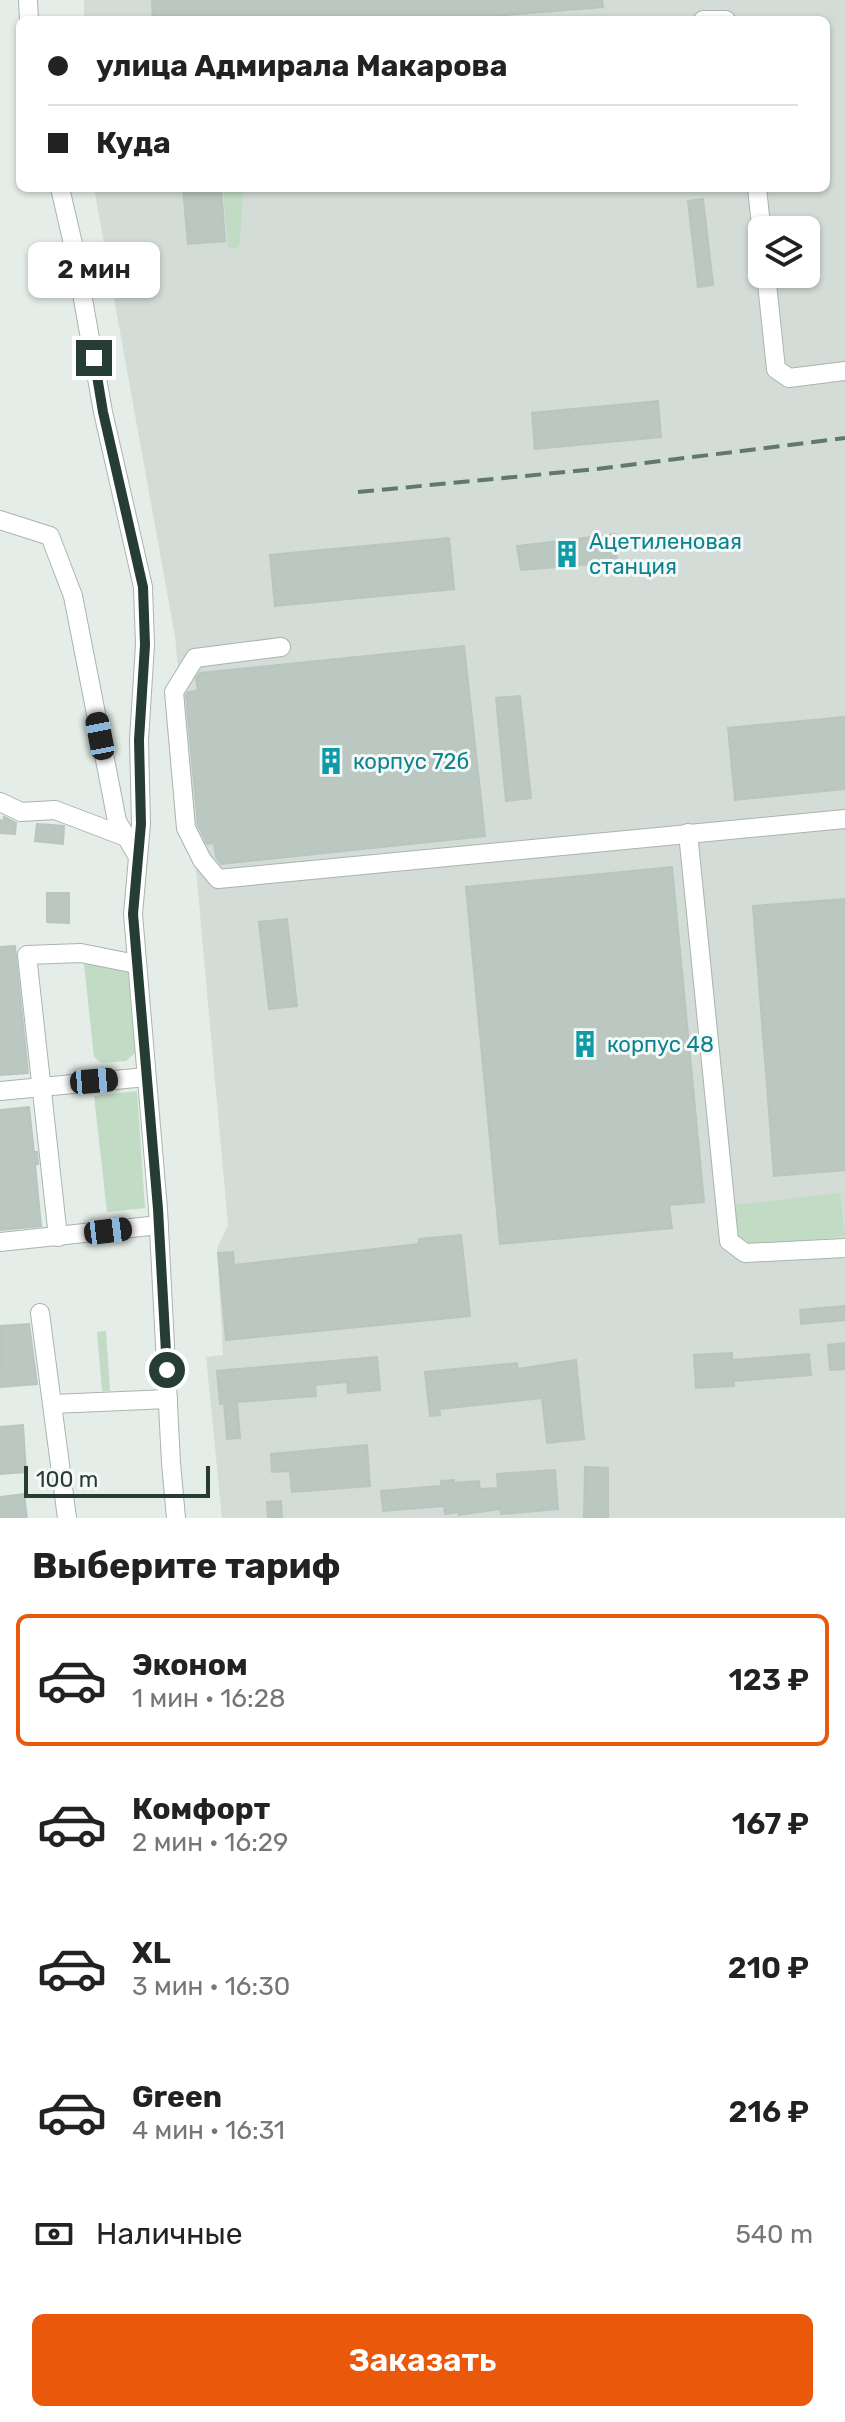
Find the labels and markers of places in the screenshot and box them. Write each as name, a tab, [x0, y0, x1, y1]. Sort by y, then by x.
place label: Ацетиленовая станция	[589, 528, 742, 580]
building icon: Ацетиленовая станция	[552, 539, 582, 569]
building icon: корпус 72б	[316, 746, 346, 776]
place label: корпус 72б	[353, 748, 469, 775]
building icon: корпус 48	[570, 1029, 600, 1059]
place label: корпус 48	[607, 1031, 714, 1058]

